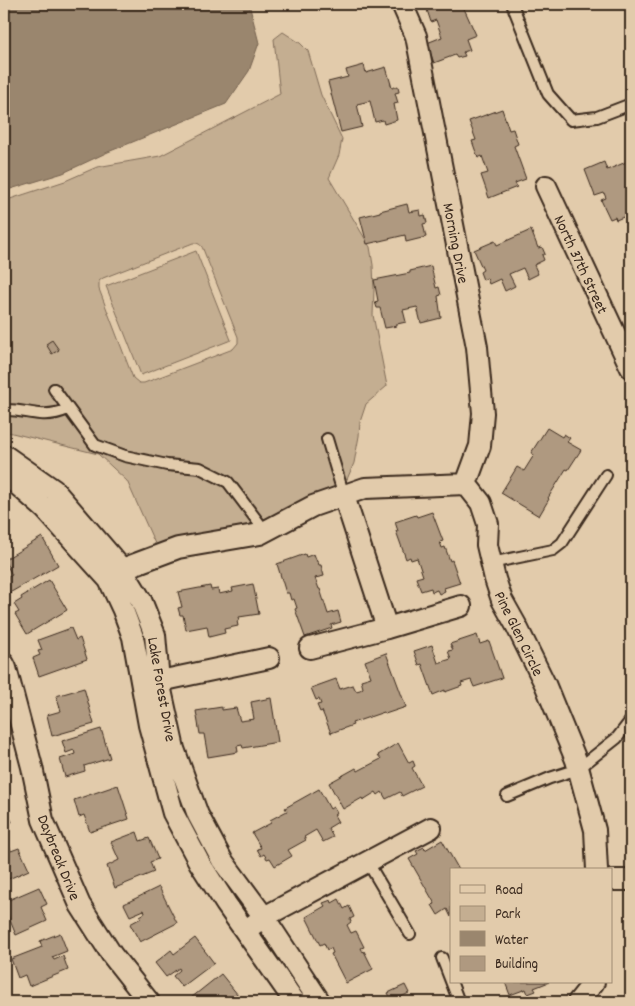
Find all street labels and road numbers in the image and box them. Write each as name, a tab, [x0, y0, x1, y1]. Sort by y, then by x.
street label: Morning Drive	[435, 201, 474, 286]
street label: North 37th Street	[547, 212, 613, 318]
street label: Pine Glen Circle	[487, 588, 548, 681]
street label: Lake Forest Drive	[140, 635, 181, 743]
street label: Daybreak Drive	[30, 812, 85, 904]

